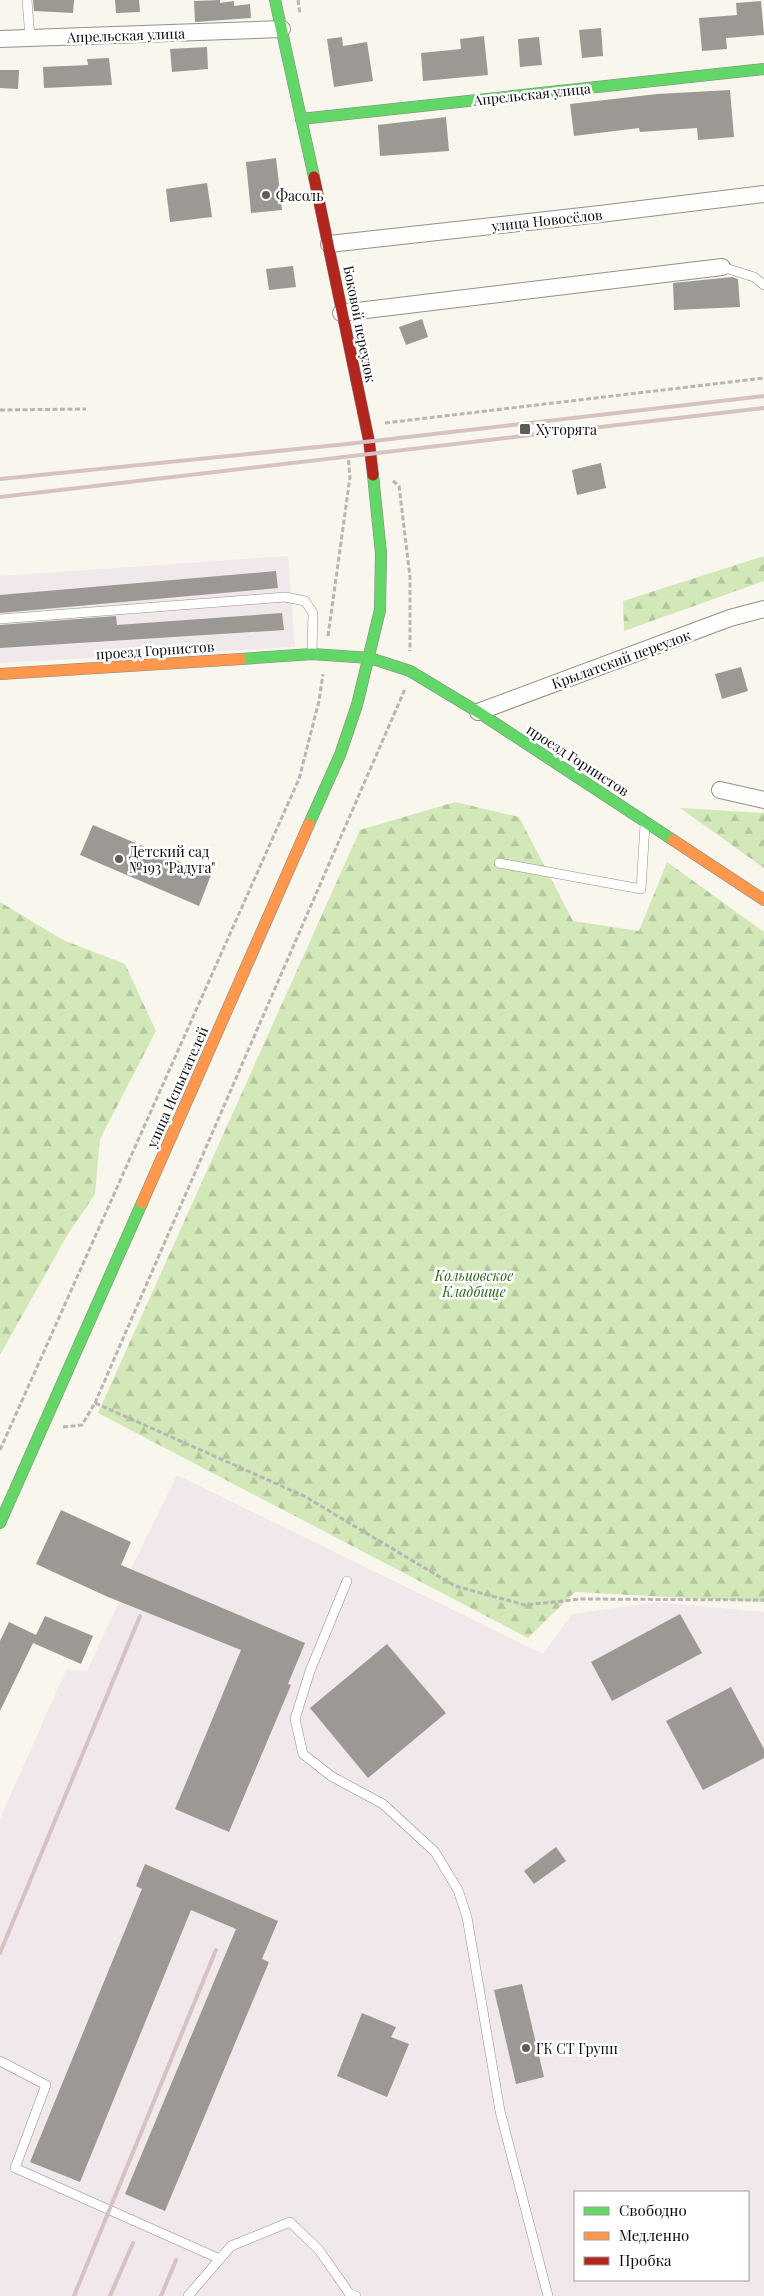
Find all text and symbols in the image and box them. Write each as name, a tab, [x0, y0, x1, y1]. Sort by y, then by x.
street label: Апрельская улица	[66, 23, 185, 47]
street label: Апрельская улица	[471, 78, 592, 110]
place label: Фасоль	[276, 186, 324, 205]
marker: Фасоль	[260, 189, 272, 201]
street label: улица Новосёлов	[490, 205, 604, 235]
street label: Боковой переулок	[339, 264, 381, 384]
place label: Хуторята	[536, 420, 597, 439]
marker: Хуторята	[518, 422, 532, 436]
street label: Крылатский переулок	[549, 625, 693, 693]
street label: проезд Горнистов	[95, 636, 215, 664]
street label: проезд Горнистов	[523, 720, 633, 800]
place label: Детский сад №193 "Радуга"	[129, 842, 215, 877]
marker: Детский сад №193 "Радуга"	[113, 853, 125, 865]
street label: улица Испытателей	[141, 1023, 212, 1152]
park label: Кольцовское Кладбище	[434, 1266, 513, 1301]
place label: ГК СТ Групп	[536, 2039, 618, 2058]
marker: ГК СТ Групп	[520, 2042, 532, 2054]
legend	[574, 2191, 749, 2281]
text: Свободно	[619, 2200, 687, 2220]
text: Медленно	[619, 2225, 689, 2245]
text: Пробка	[619, 2250, 672, 2270]

